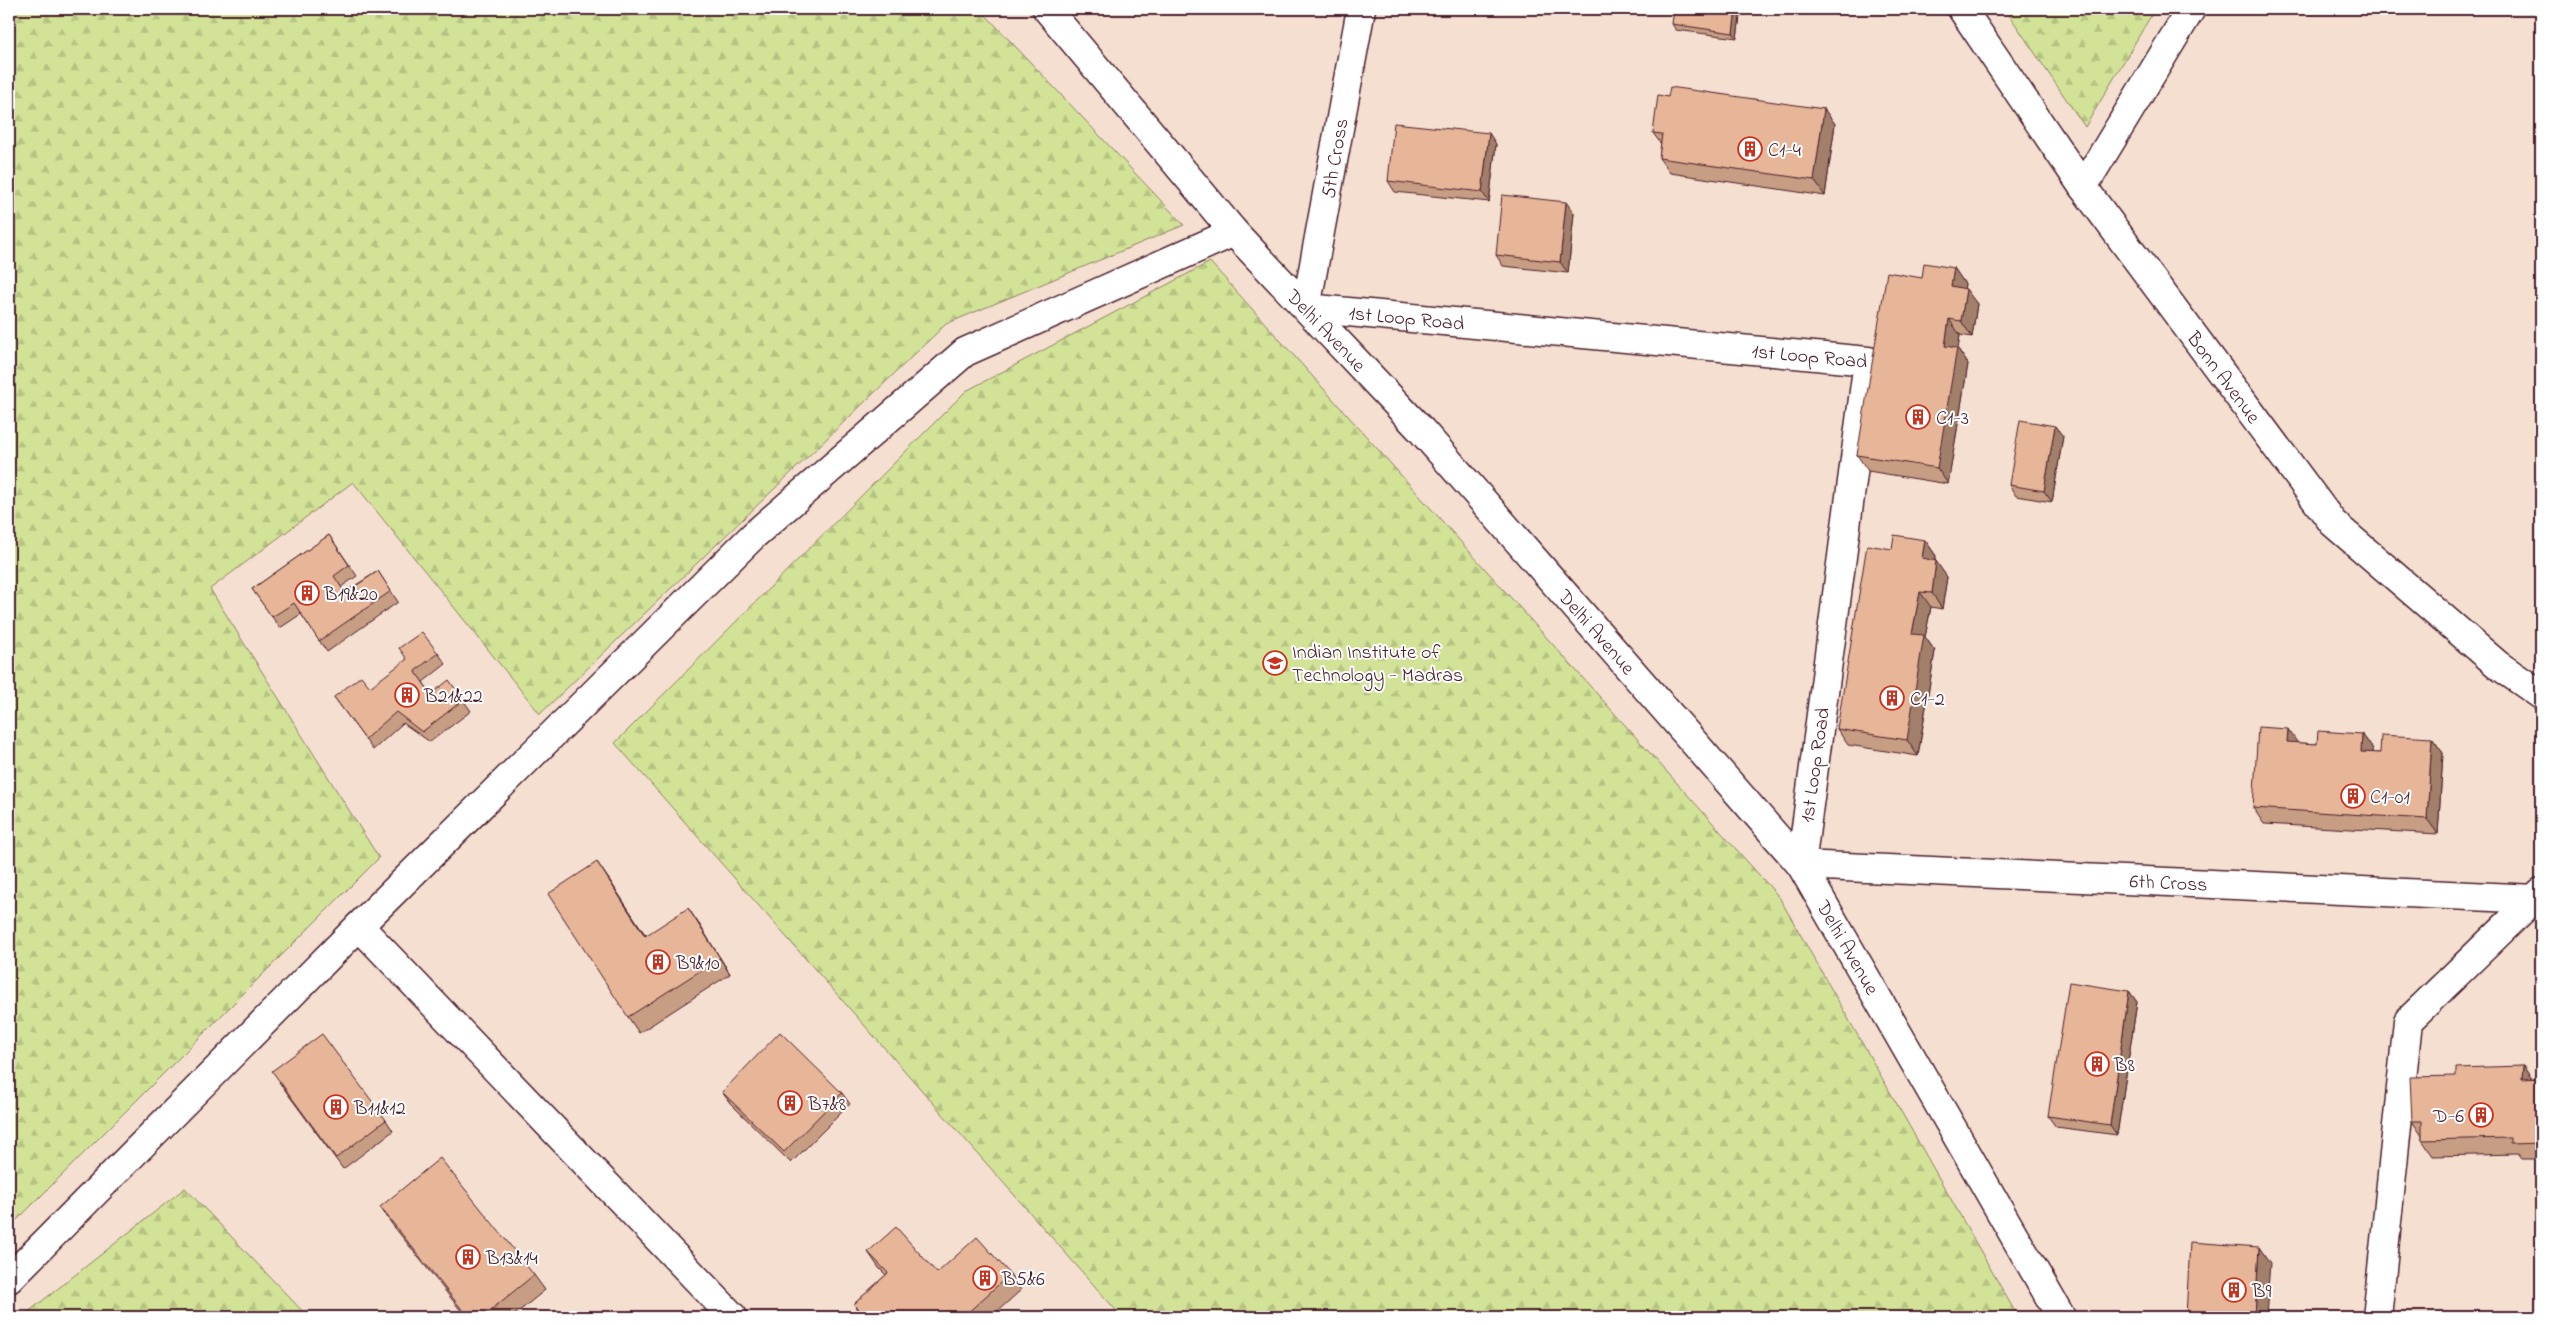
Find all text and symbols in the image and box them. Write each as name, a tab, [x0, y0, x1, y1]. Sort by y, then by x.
street label: 5th Cross	[1315, 116, 1358, 201]
building icon: C1-4	[1737, 136, 1763, 162]
place label: C1-4	[1768, 137, 1801, 166]
street label: Delhi Avenue	[1278, 283, 1371, 380]
street label: 1st Loop Road	[1347, 300, 1465, 340]
street label: Bonn Avenue	[2178, 325, 2266, 431]
street label: 1st Loop Road	[1750, 338, 1869, 378]
building icon: C1-3	[1905, 404, 1931, 430]
place label: C1-3	[1936, 405, 1969, 434]
building icon: B19&20	[294, 580, 320, 606]
place label: B19&20	[323, 581, 378, 610]
street label: Delhi Avenue	[1549, 583, 1641, 682]
place label: Indian Institute of Technology - Madras	[1292, 639, 1463, 692]
school or university icon: Indian Institute of Technology - Madras	[1262, 650, 1288, 676]
building icon: B21&22	[394, 682, 420, 708]
place label: B21&22	[423, 683, 483, 712]
building icon: C1-2	[1879, 685, 1905, 711]
place label: C1-2	[1910, 686, 1945, 715]
street label: 1st Loop Road	[1794, 706, 1839, 825]
building icon: C1-01	[2340, 783, 2366, 809]
place label: C1-01	[2370, 784, 2410, 813]
street label: 6th Cross	[2129, 868, 2208, 901]
street label: Delhi Avenue	[1807, 895, 1885, 1001]
building icon: B9&10	[645, 949, 671, 975]
place label: B9&10	[675, 950, 720, 979]
building icon: B8	[2084, 1051, 2110, 1077]
place label: B8	[2113, 1052, 2135, 1081]
building icon: B7&8	[777, 1090, 803, 1116]
place label: B7&8	[807, 1091, 846, 1120]
building icon: B11&12	[323, 1094, 349, 1120]
place label: B11&12	[353, 1095, 406, 1124]
building icon: D-6	[2468, 1102, 2494, 1128]
place label: D-6	[2432, 1103, 2464, 1132]
building icon: B13&14	[455, 1244, 481, 1270]
place label: B13&14	[485, 1245, 538, 1274]
building icon: B5&6	[972, 1265, 998, 1291]
place label: B5&6	[1001, 1266, 1045, 1295]
building icon: B9	[2221, 1277, 2247, 1303]
place label: B9	[2251, 1278, 2271, 1307]

